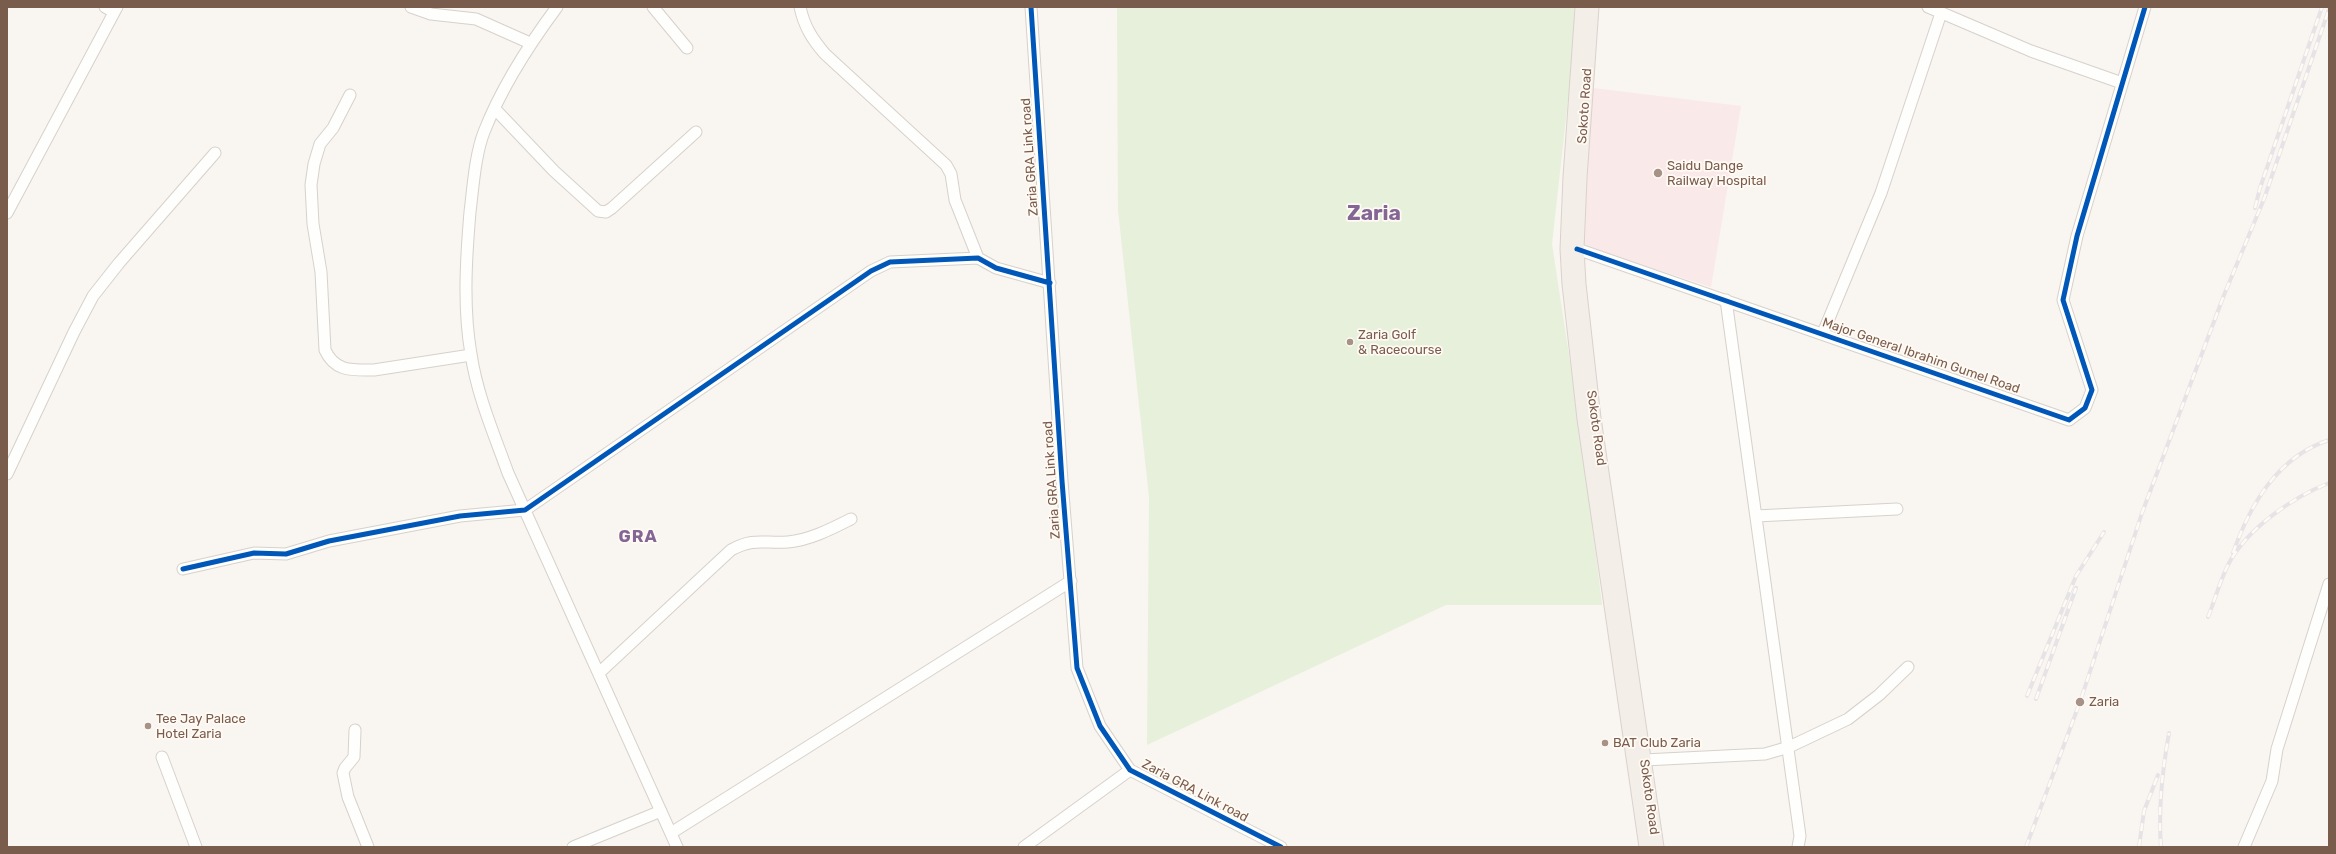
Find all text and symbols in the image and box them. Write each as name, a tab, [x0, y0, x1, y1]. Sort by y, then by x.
street label: Sokoto Road	[1575, 68, 1595, 144]
street label: Zaria GRA Link road	[1018, 98, 1042, 216]
place label: Saidu Dange Railway Hospital	[1667, 158, 1766, 189]
marker: Saidu Dange Railway Hospital	[1652, 167, 1664, 179]
district label: Zaria	[1347, 201, 1401, 227]
street label: Major General Ibrahim Gumel Road	[1820, 315, 2022, 397]
place label: Zaria Golf & Racecourse	[1358, 327, 1442, 358]
marker: Zaria Golf & Racecourse	[1345, 337, 1355, 347]
street label: Sokoto Road	[1583, 389, 1609, 467]
street label: Zaria GRA Link road	[1040, 421, 1064, 539]
district label: GRA	[618, 527, 658, 547]
place label: Zaria	[2089, 694, 2119, 710]
marker: Zaria	[2074, 696, 2086, 708]
place label: Tee Jay Palace Hotel Zaria	[156, 711, 246, 742]
marker: Tee Jay Palace Hotel Zaria	[143, 721, 153, 731]
place label: BAT Club Zaria	[1613, 735, 1701, 751]
marker: BAT Club Zaria	[1600, 738, 1610, 748]
street label: Zaria GRA Link road	[1139, 756, 1251, 826]
street label: Sokoto Road	[1636, 758, 1662, 836]

